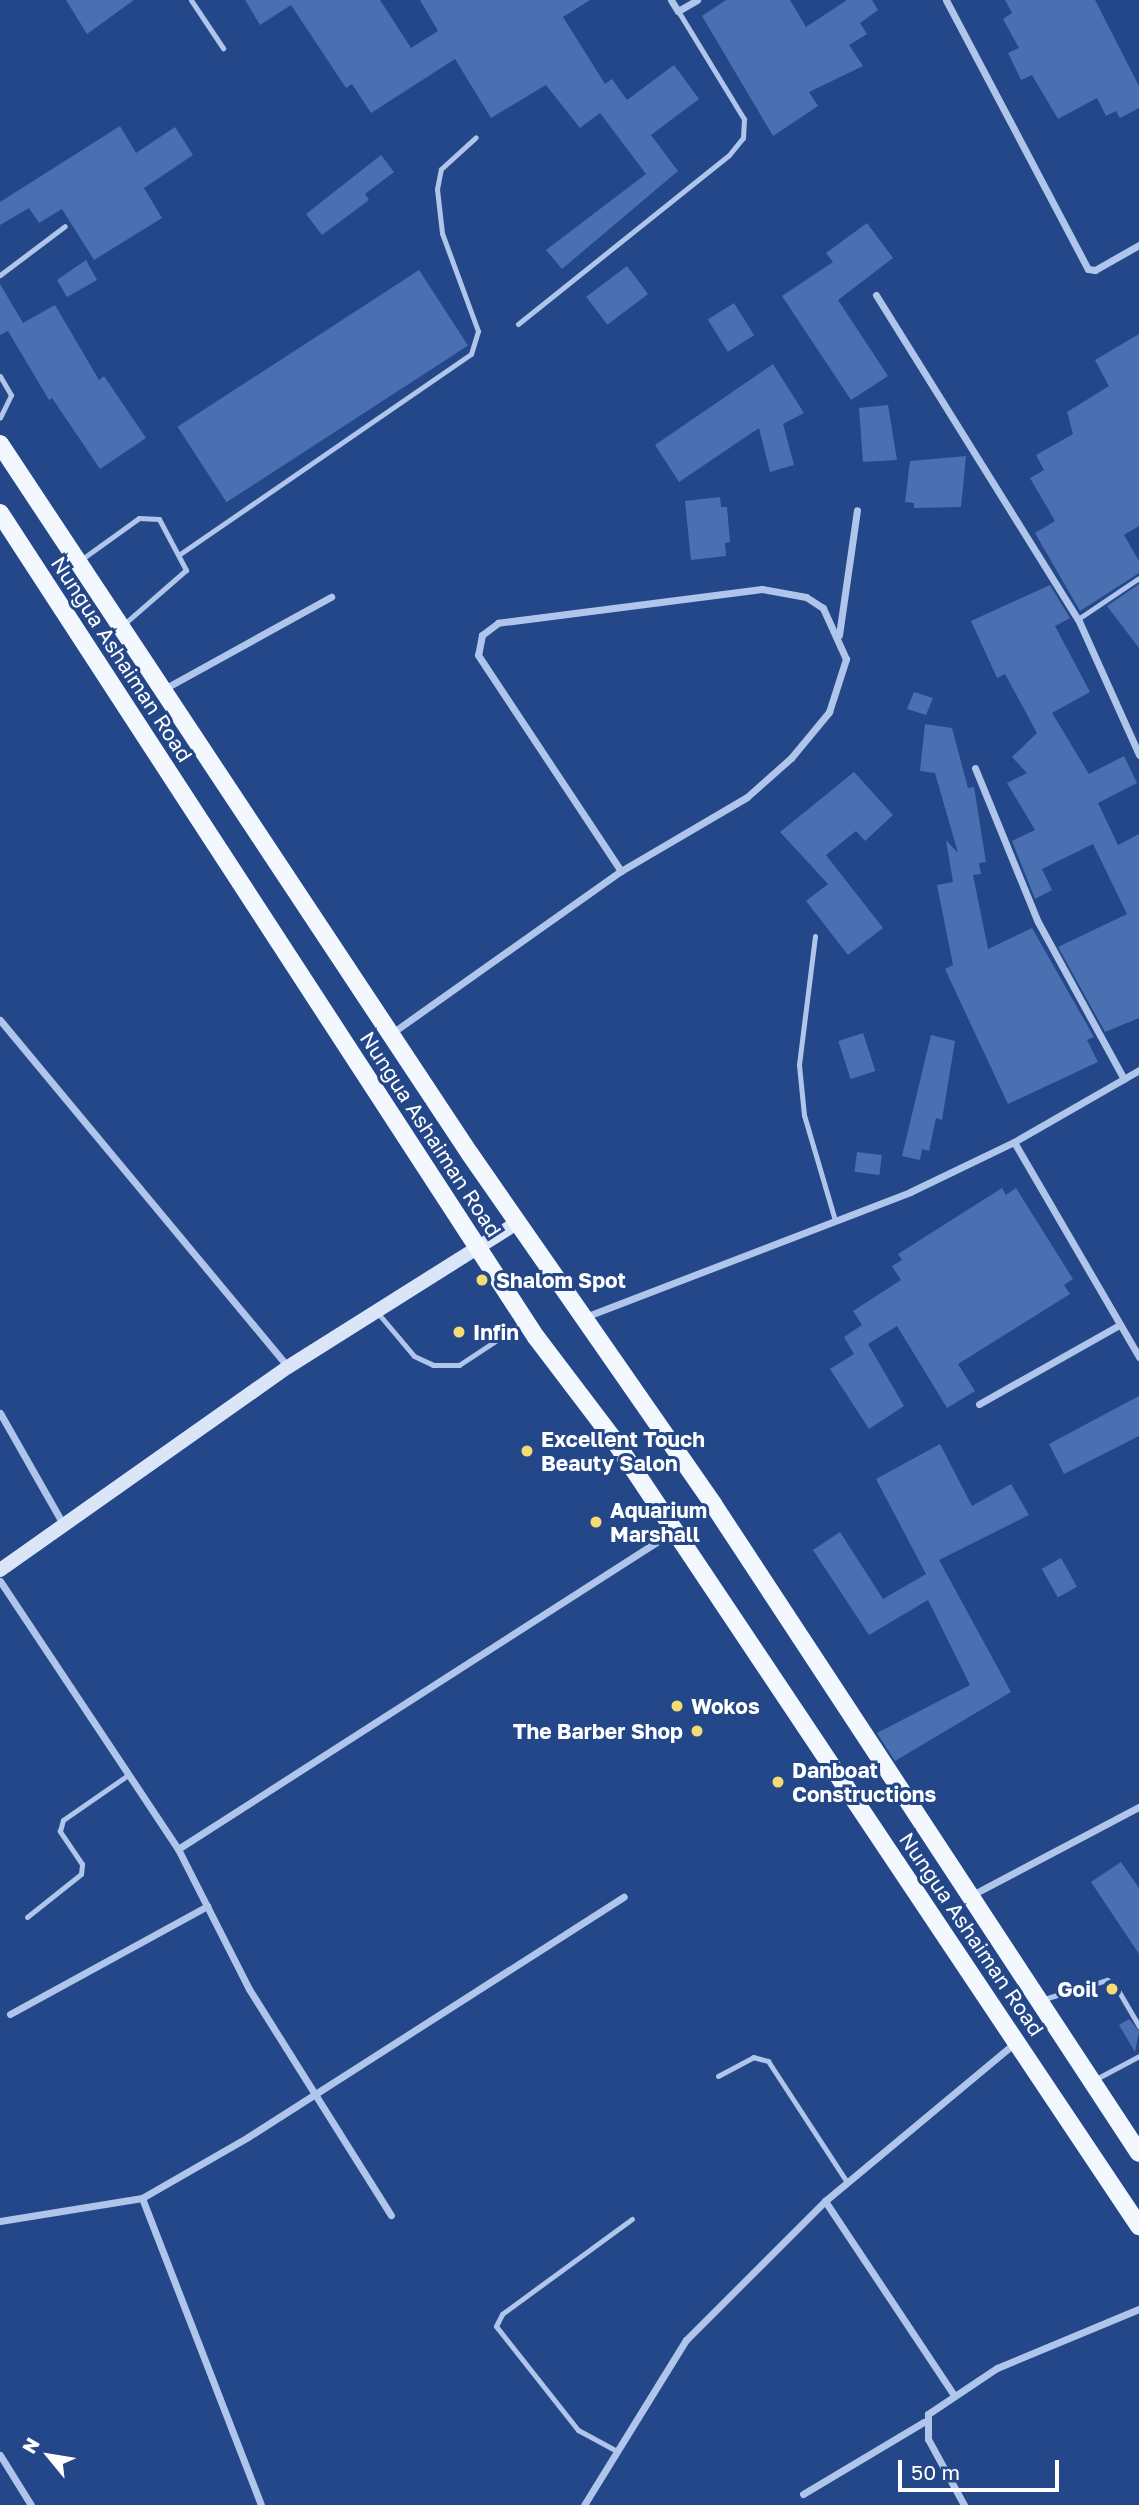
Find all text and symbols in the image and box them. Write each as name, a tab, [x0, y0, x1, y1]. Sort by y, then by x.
street label: Nungua Ashaiman Road	[46, 552, 198, 766]
street label: Nungua Ashaiman Road	[355, 1027, 507, 1241]
place label: Shalom Spot	[496, 1267, 626, 1293]
marker: Shalom Spot	[474, 1272, 490, 1288]
place label: Infin	[473, 1319, 519, 1345]
marker: Infin	[451, 1324, 467, 1340]
place label: Excellent Touch Beauty Salon	[541, 1426, 705, 1476]
marker: Excellent Touch Beauty Salon	[519, 1443, 535, 1459]
place label: Aquarium Marshall	[610, 1497, 707, 1547]
marker: Aquarium Marshall	[588, 1514, 604, 1530]
place label: Wokos	[691, 1693, 760, 1719]
marker: Wokos	[669, 1698, 685, 1714]
place label: The Barber Shop	[513, 1718, 683, 1744]
marker: The Barber Shop	[689, 1723, 705, 1739]
place label: Danboat Constructions	[792, 1757, 936, 1807]
marker: Danboat Constructions	[770, 1774, 786, 1790]
street label: Nungua Ashaiman Road	[894, 1828, 1050, 2040]
place label: Goil	[1057, 1976, 1098, 2002]
marker: Goil	[1104, 1981, 1120, 1997]
north arrow	[14, 2421, 84, 2491]
text: N	[17, 2433, 44, 2457]
scale bar	[901, 2446, 1062, 2490]
text: 50 m	[911, 2459, 960, 2485]

